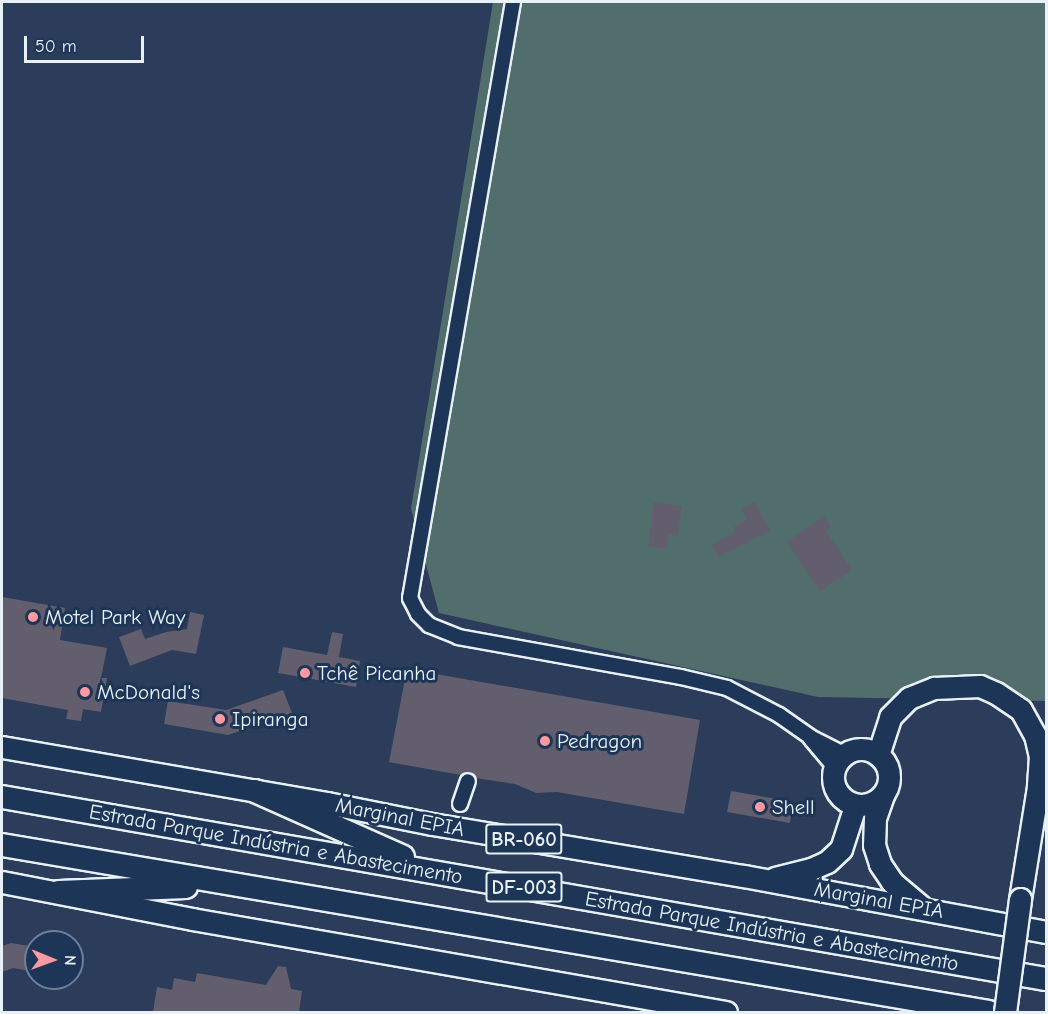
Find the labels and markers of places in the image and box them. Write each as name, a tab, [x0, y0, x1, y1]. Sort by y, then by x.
place label: Motel Park Way	[45, 604, 185, 630]
marker: Motel Park Way	[26, 610, 40, 624]
place label: Tchê Picanha	[317, 660, 436, 686]
marker: Tchê Picanha	[298, 666, 312, 680]
place label: McDonald's	[97, 679, 200, 705]
marker: McDonald's	[78, 685, 92, 699]
place label: Ipiranga	[232, 706, 309, 732]
marker: Ipiranga	[213, 712, 227, 726]
place label: Pedragon	[557, 728, 642, 754]
marker: Pedragon	[538, 734, 552, 748]
place label: Shell	[772, 794, 815, 820]
marker: Shell	[753, 800, 767, 814]

